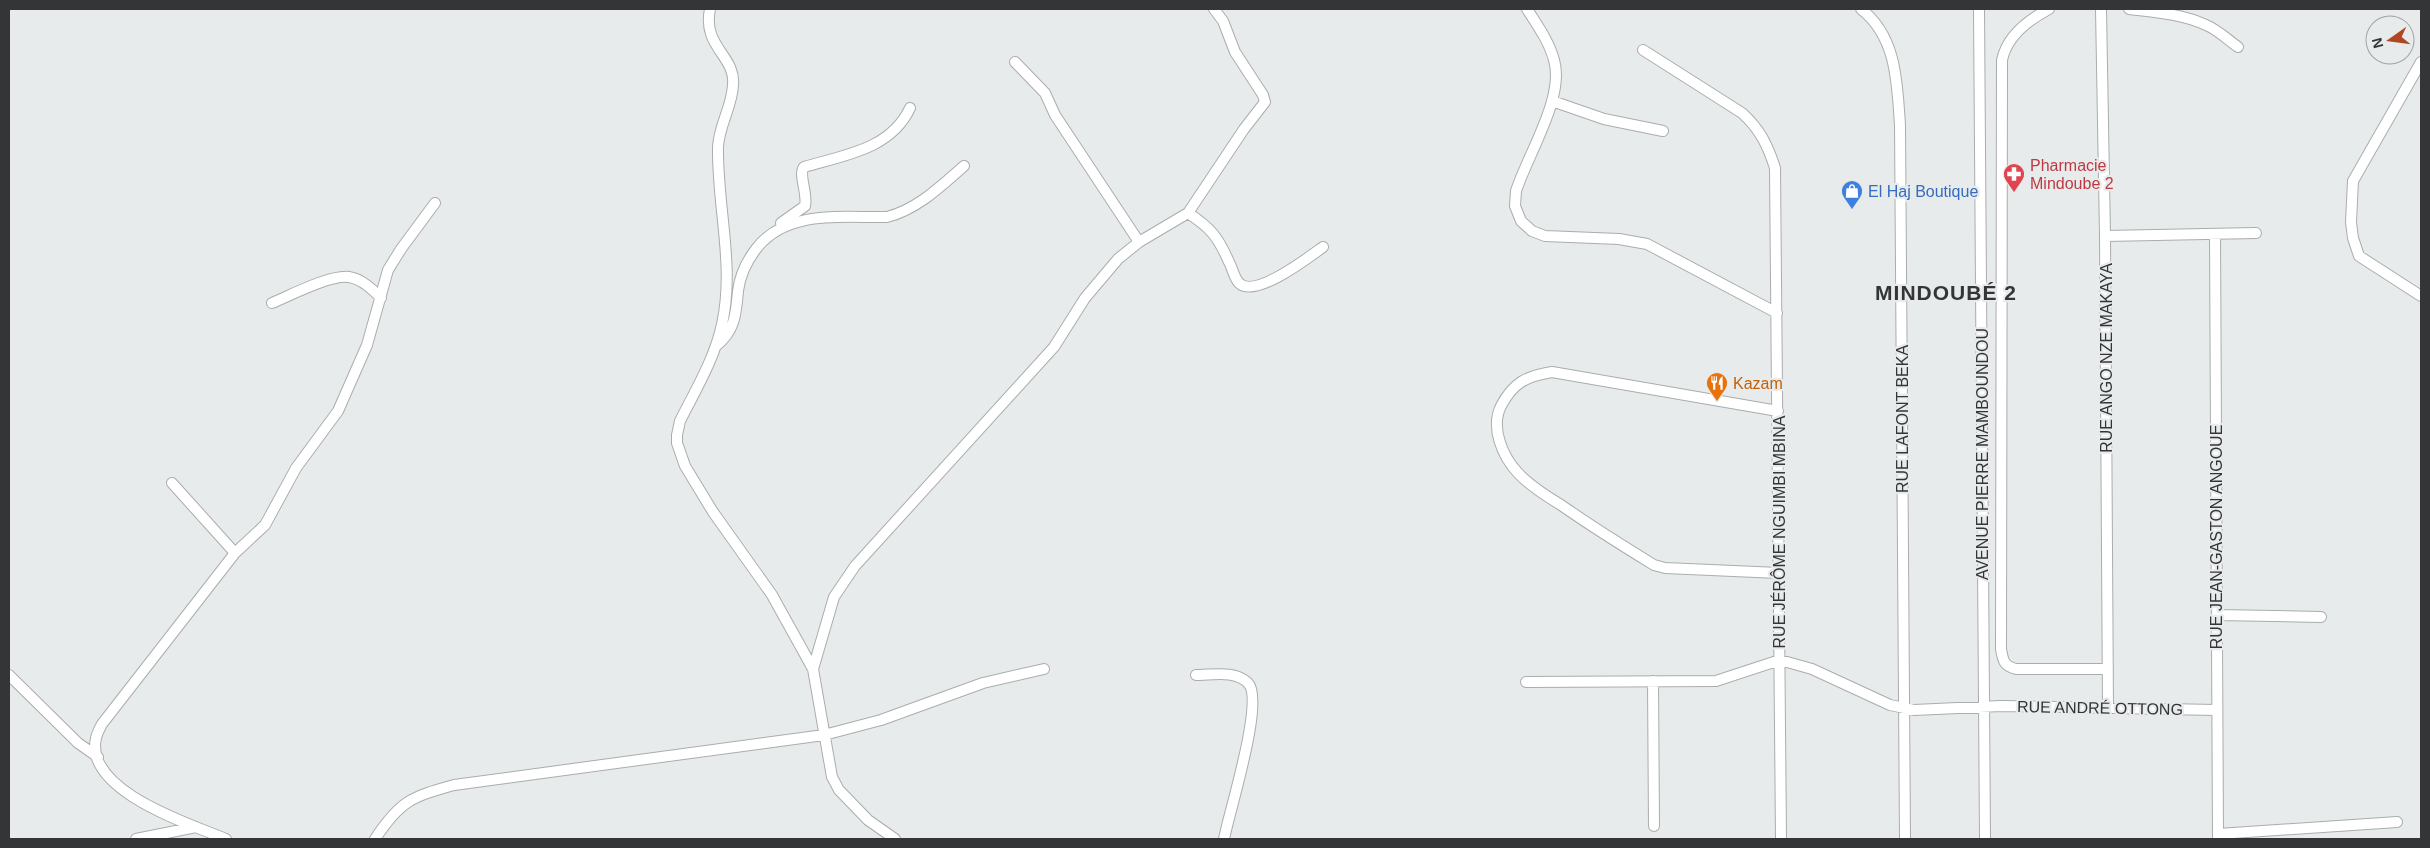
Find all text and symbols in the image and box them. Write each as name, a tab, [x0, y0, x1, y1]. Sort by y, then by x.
north arrow	[2365, 15, 2415, 65]
text: N	[2368, 36, 2386, 50]
place label: Pharmacie Mindoube 2	[2030, 157, 2114, 192]
pharmacy icon: Pharmacie Mindoube 2	[2002, 162, 2026, 193]
shop icon: El Haj Boutique	[1840, 179, 1864, 210]
place label: El Haj Boutique	[1868, 183, 1978, 200]
street label: RUE ANGO NZE MAKAYA	[2098, 263, 2115, 453]
district label: MINDOUBÉ 2	[1875, 281, 2017, 304]
street label: AVENUE PIERRE MAMBOUNDOU	[1974, 328, 1991, 580]
street label: RUE LAFONT BEKA	[1894, 345, 1911, 493]
restaurant icon: Kazam	[1705, 371, 1729, 402]
place label: Kazam	[1733, 375, 1783, 392]
street label: RUE JÉRÔME NGUIMBI MBINA	[1770, 415, 1788, 648]
street label: RUE JEAN-GASTON ANGOUE	[2208, 425, 2225, 649]
street label: RUE ANDRÉ OTTONG	[2017, 697, 2183, 718]

